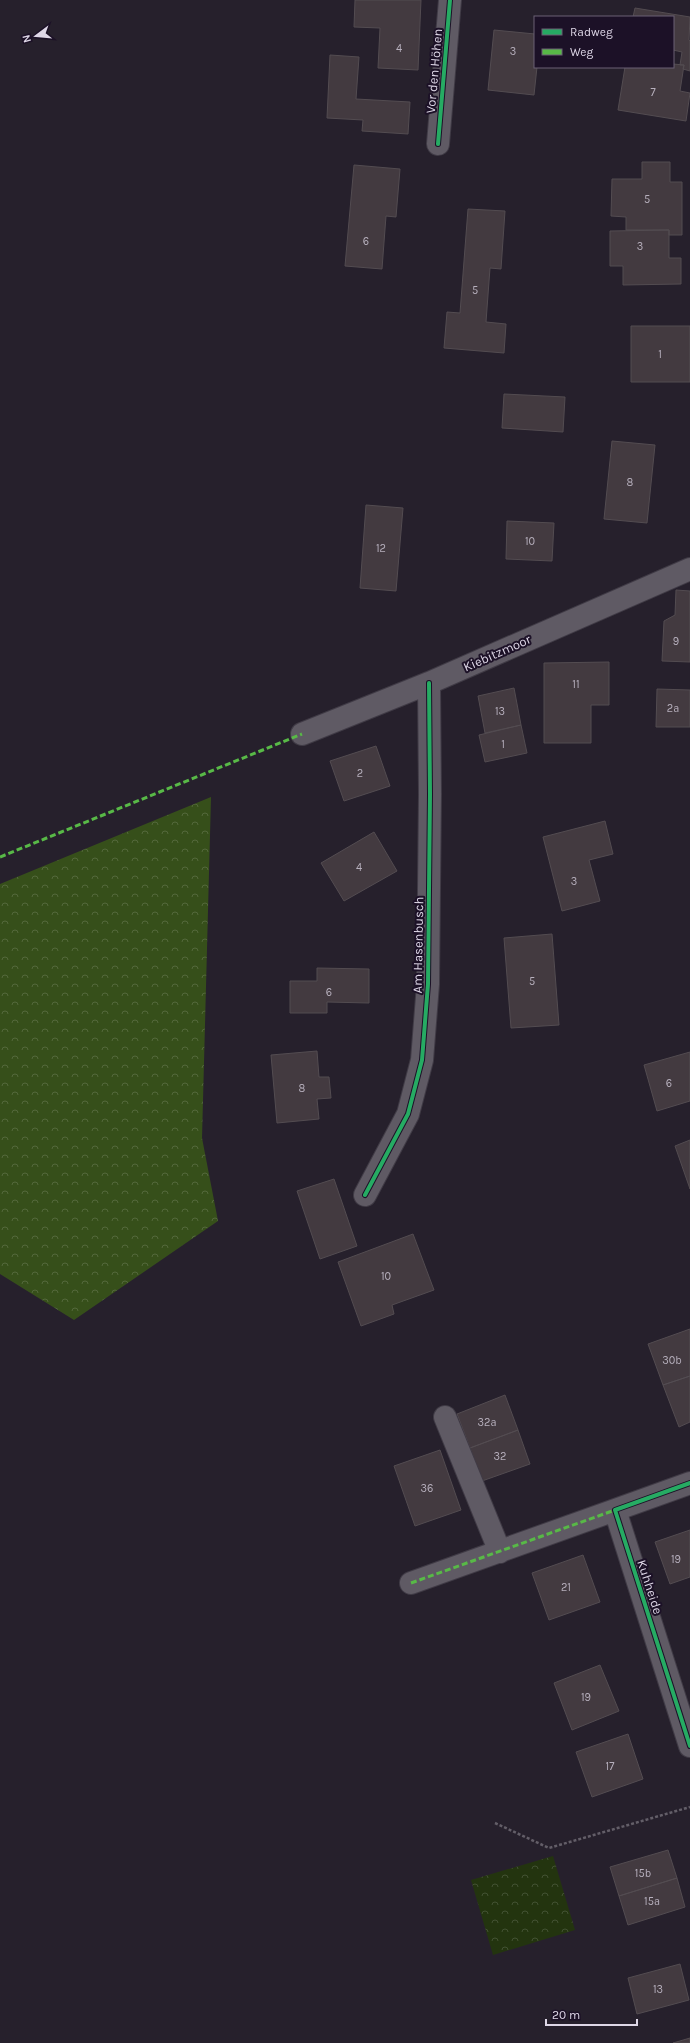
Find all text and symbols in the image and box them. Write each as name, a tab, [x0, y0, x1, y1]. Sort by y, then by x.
north arrow	[16, 16, 56, 56]
legend	[534, 16, 674, 68]
text: Radweg	[570, 25, 613, 39]
street label: Vor den Höhen	[423, 28, 445, 114]
text: N	[20, 33, 34, 44]
house number: 4	[396, 42, 402, 55]
house number: 3	[510, 45, 516, 58]
text: Weg	[570, 45, 594, 59]
house number: 7	[650, 86, 656, 99]
house number: 5	[644, 193, 650, 206]
house number: 6	[363, 235, 369, 248]
house number: 3	[637, 240, 643, 253]
house number: 5	[472, 284, 478, 297]
house number: 1	[658, 348, 662, 361]
house number: 8	[627, 476, 634, 489]
house number: 10	[525, 535, 535, 548]
house number: 12	[376, 542, 386, 555]
street label: Kiebitzmoor	[461, 631, 533, 675]
house number: 9	[673, 635, 679, 648]
house number: 11	[572, 678, 580, 691]
house number: 2a	[667, 702, 679, 715]
house number: 13	[495, 705, 505, 718]
house number: 1	[501, 738, 505, 751]
house number: 2	[357, 767, 363, 780]
house number: 4	[356, 861, 362, 874]
house number: 3	[571, 875, 577, 888]
street label: Am Hasenbusch	[410, 896, 426, 994]
house number: 5	[529, 975, 535, 988]
house number: 6	[326, 986, 332, 999]
house number: 6	[666, 1077, 672, 1090]
house number: 8	[299, 1082, 306, 1095]
house number: 10	[381, 1270, 391, 1283]
house number: 30b	[662, 1354, 682, 1367]
house number: 32a	[478, 1416, 496, 1429]
house number: 32	[494, 1450, 506, 1463]
house number: 36	[421, 1482, 433, 1495]
house number: 19	[671, 1553, 681, 1566]
street label: Kuhheide	[634, 1558, 666, 1616]
house number: 21	[561, 1581, 571, 1594]
house number: 19	[581, 1691, 591, 1704]
house number: 17	[606, 1760, 614, 1773]
house number: 15b	[635, 1867, 651, 1880]
house number: 15a	[644, 1895, 660, 1908]
house number: 13	[653, 1983, 663, 1996]
scale bar	[546, 2001, 637, 2027]
text: 20 m	[552, 2008, 580, 2022]

